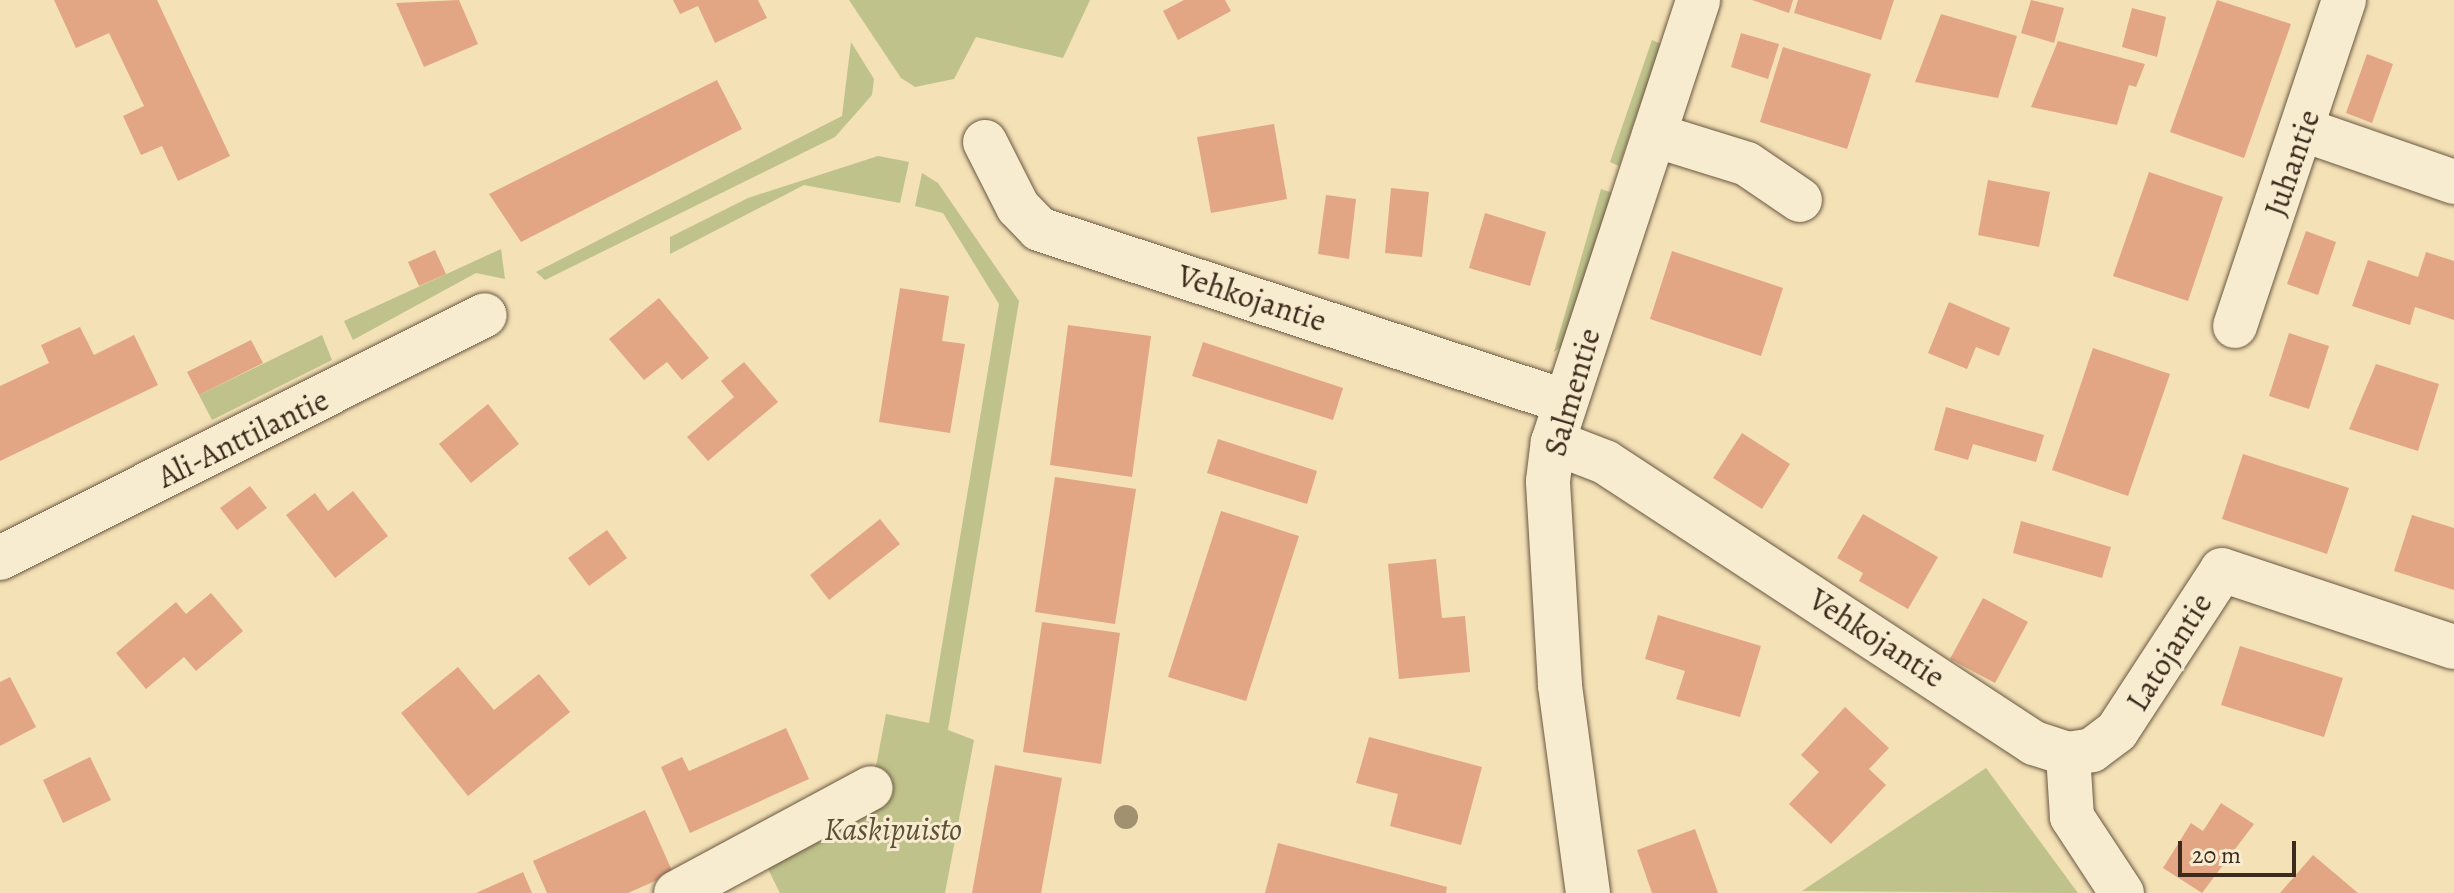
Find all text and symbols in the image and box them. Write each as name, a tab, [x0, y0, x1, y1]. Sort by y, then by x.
street label: Juhantie	[2256, 105, 2328, 221]
street label: Vehkojantie	[1173, 256, 1331, 340]
street label: Salmentie	[1535, 324, 1609, 460]
street label: Ali-Anttilantie	[151, 380, 335, 496]
street label: Vehkojantie	[1802, 580, 1952, 696]
street label: Latojantie	[2118, 586, 2220, 718]
park label: Kaskipuisto	[824, 810, 962, 848]
scale bar	[2182, 825, 2300, 875]
text: 20 m	[2192, 839, 2241, 871]

